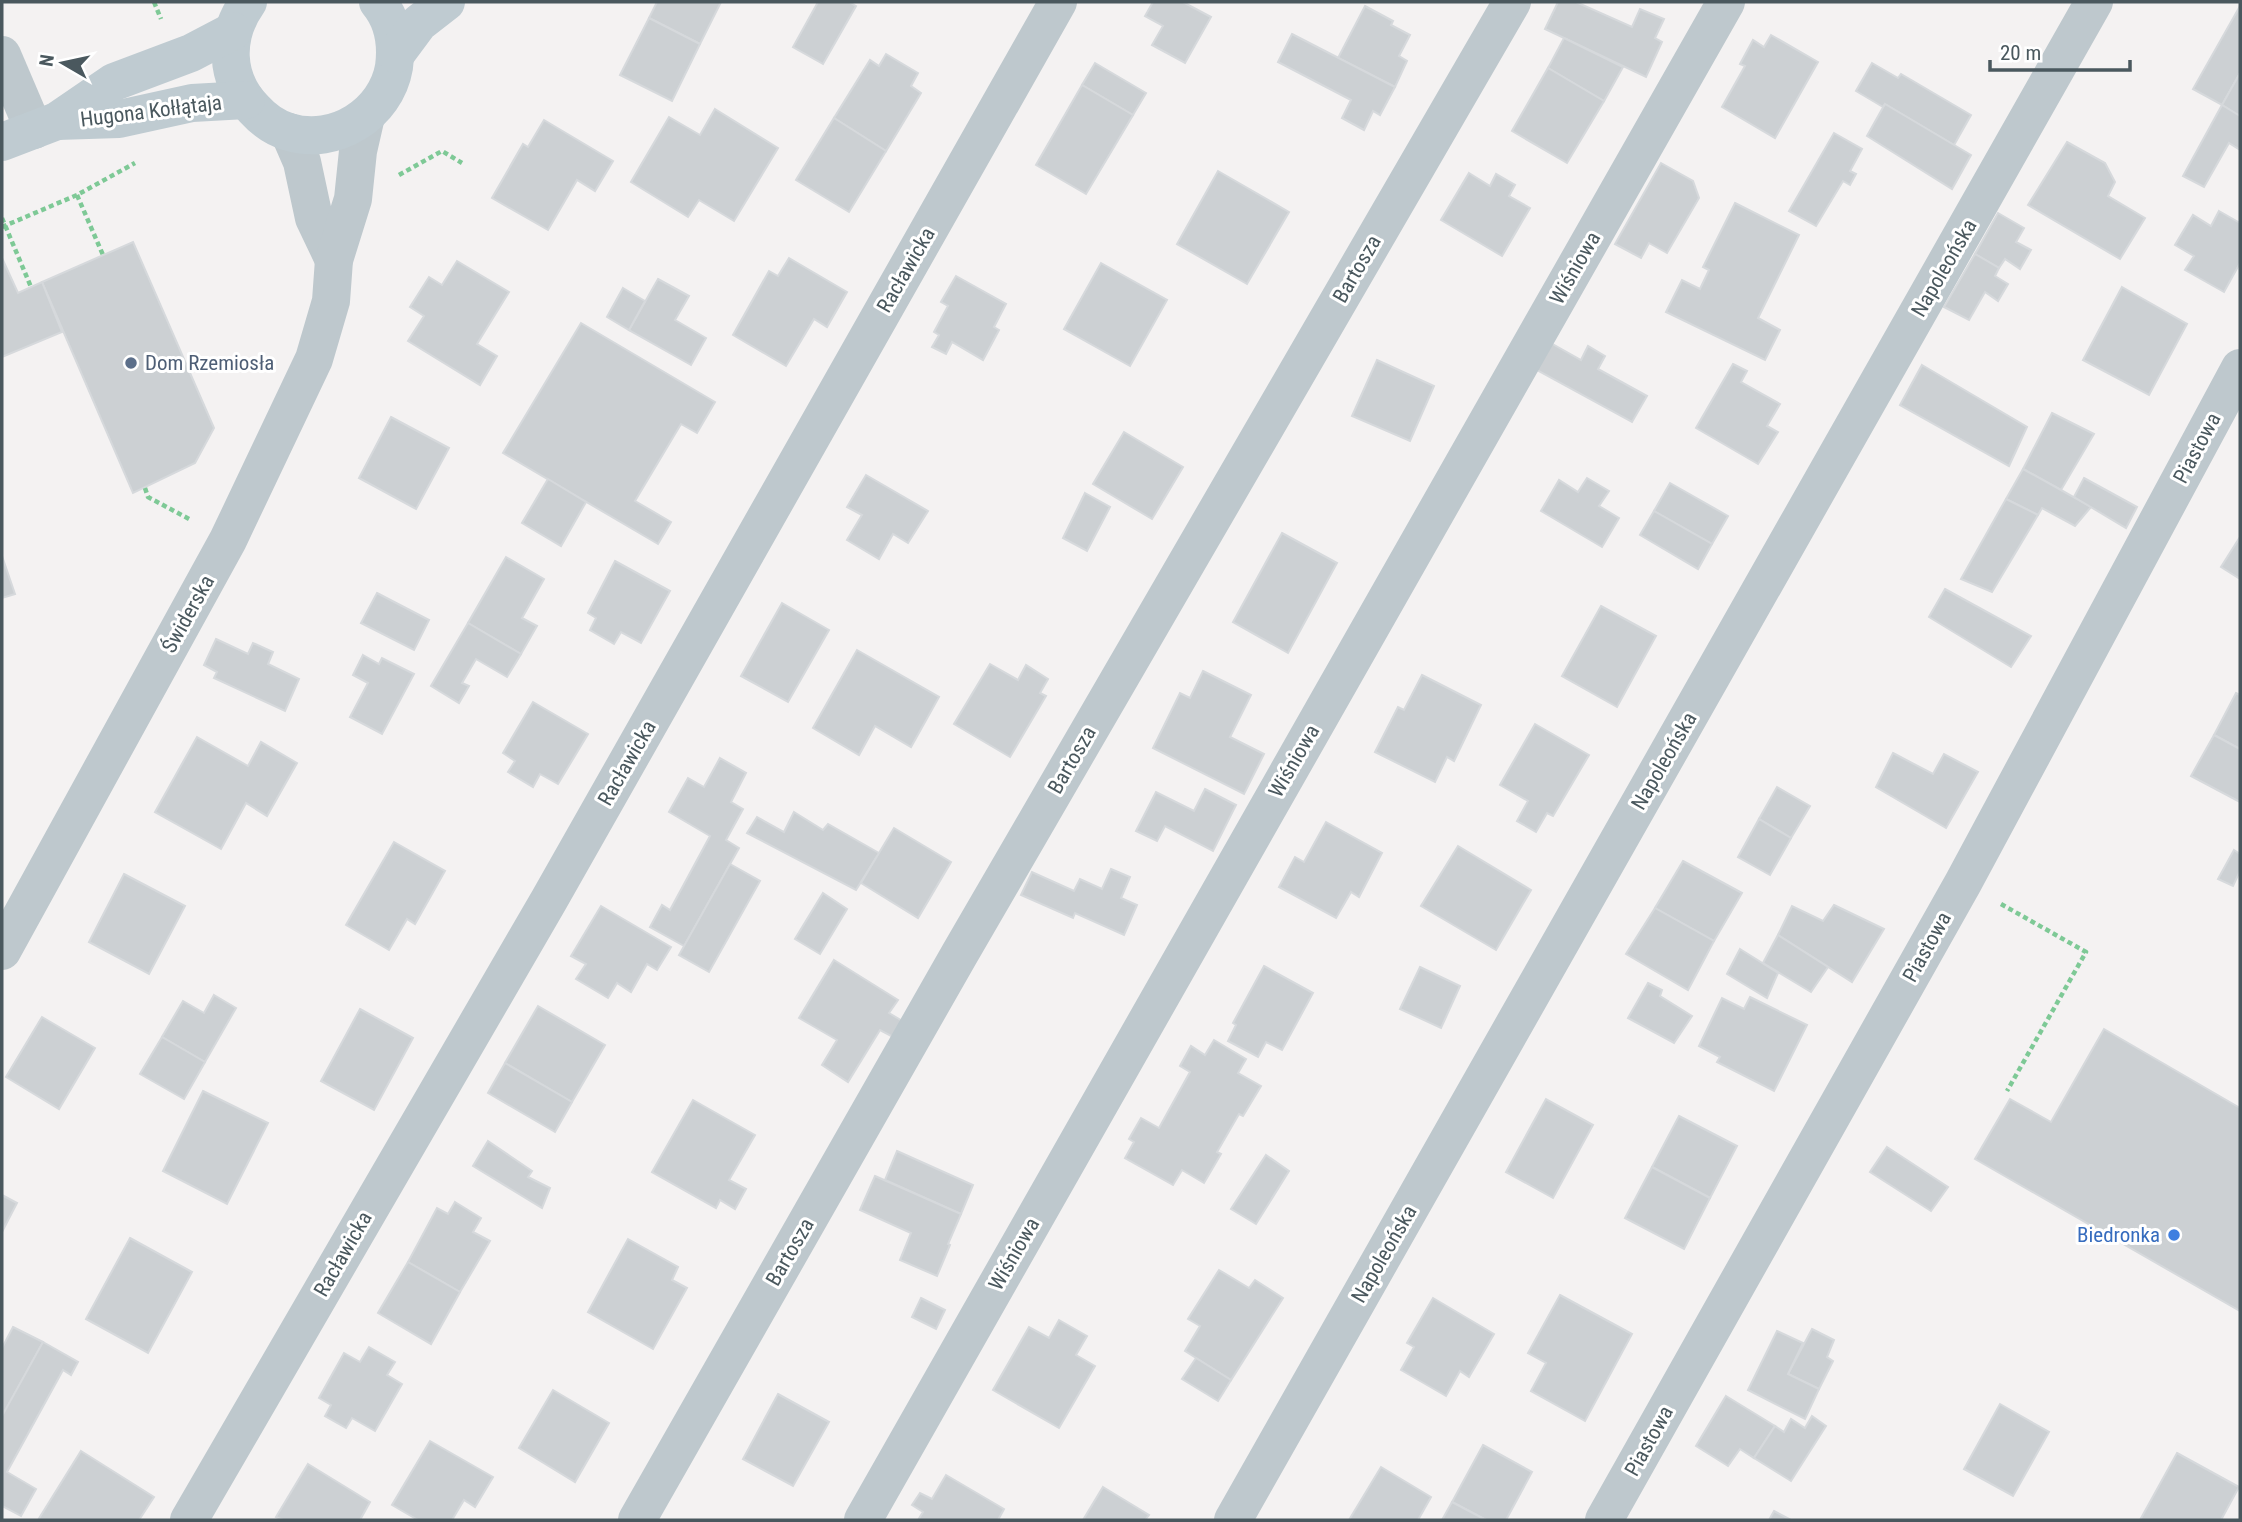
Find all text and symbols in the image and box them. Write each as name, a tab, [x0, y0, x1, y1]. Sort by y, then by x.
north arrow	[28, 28, 98, 98]
scale bar	[1990, 28, 2130, 72]
text: 20 m	[2000, 41, 2041, 65]
text: N	[34, 53, 59, 68]
street label: Hugona Kołłątaja	[79, 90, 223, 132]
street label: Napoleońska	[1906, 215, 1982, 321]
street label: Racławicka	[872, 223, 940, 317]
street label: Wiśniowa	[1545, 228, 1605, 308]
street label: Bartosza	[1328, 231, 1386, 307]
place label: Dom Rzemiosła	[145, 351, 274, 375]
marker: Dom Rzemiosła	[123, 355, 139, 371]
street label: Piastowa	[2168, 409, 2226, 487]
street label: Świderska	[157, 571, 219, 657]
street label: Napoleońska	[1626, 708, 1702, 814]
street label: Racławicka	[593, 716, 661, 810]
street label: Wiśniowa	[1264, 721, 1324, 801]
street label: Bartosza	[1043, 722, 1101, 798]
street label: Piastowa	[1898, 908, 1956, 986]
street label: Napoleońska	[1346, 1201, 1422, 1307]
street label: Racławicka	[309, 1207, 377, 1301]
street label: Bartosza	[761, 1214, 819, 1290]
street label: Wiśniowa	[984, 1214, 1044, 1294]
place label: Biedronka	[2077, 1223, 2160, 1247]
marker: Biedronka	[2166, 1227, 2182, 1243]
street label: Piastowa	[1620, 1402, 1678, 1480]

